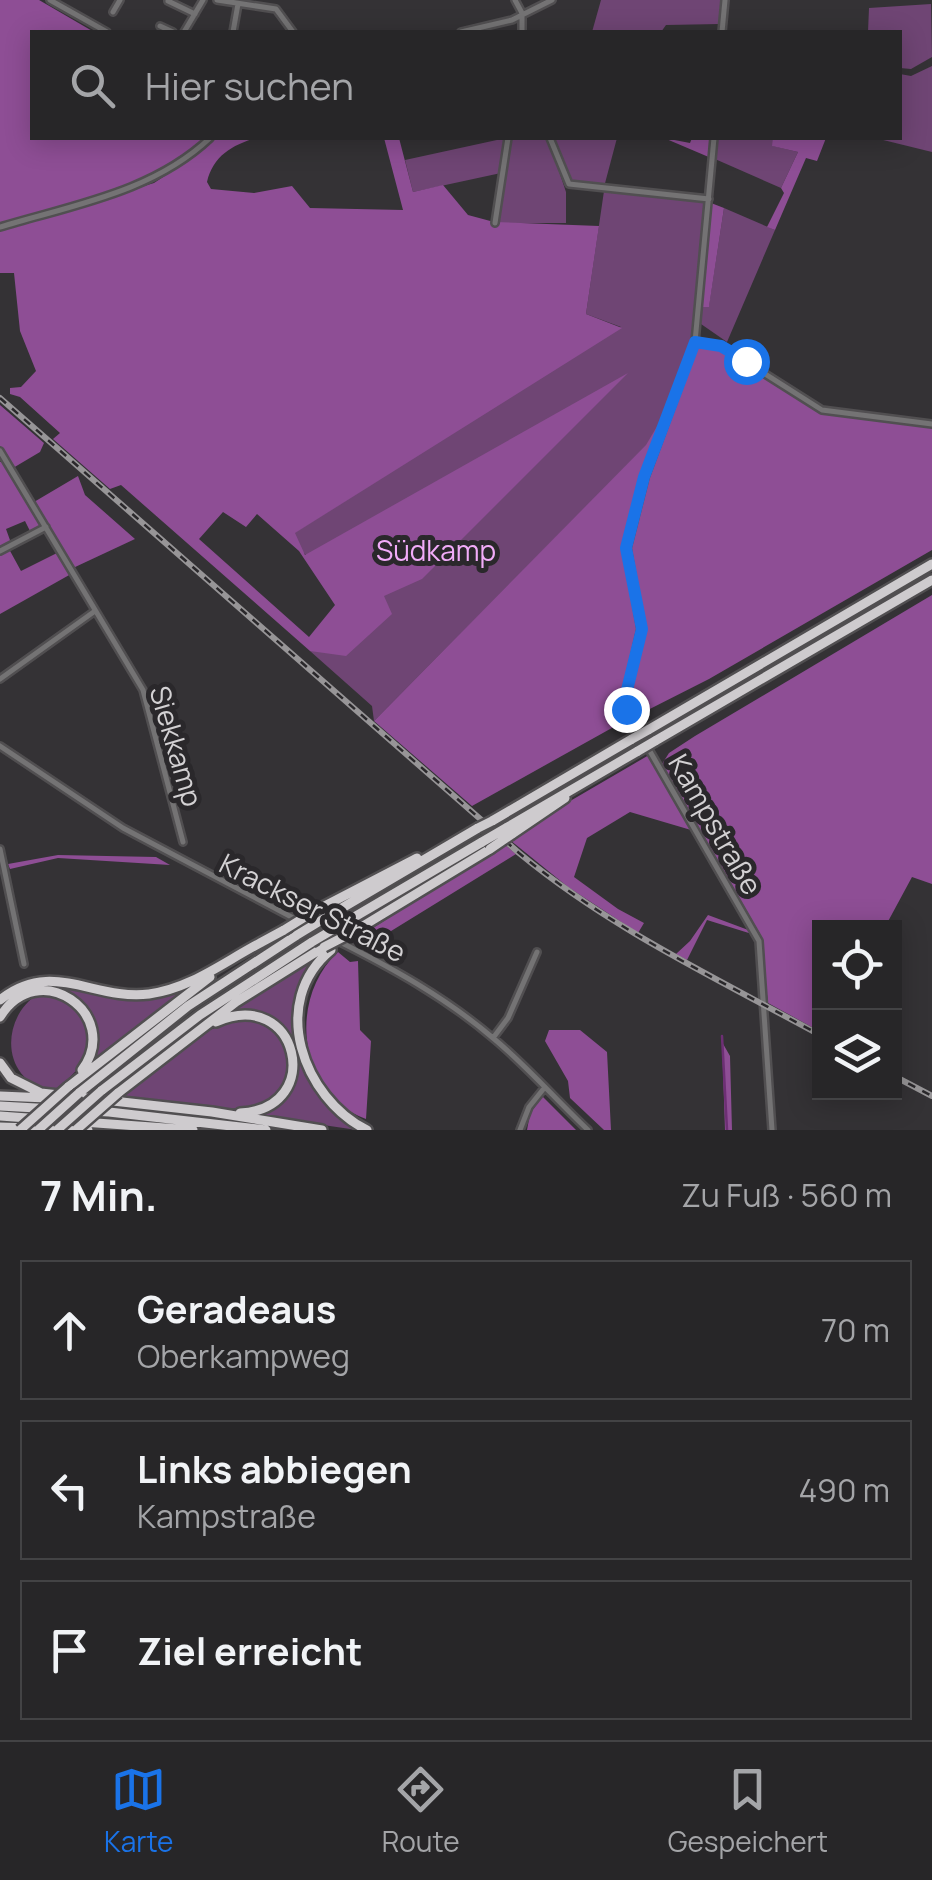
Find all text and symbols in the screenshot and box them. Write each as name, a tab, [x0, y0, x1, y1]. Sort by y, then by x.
search box	[30, 30, 902, 140]
icon: search	[65, 58, 120, 113]
text: Hier suchen	[145, 59, 354, 111]
route start	[724, 339, 770, 385]
park label: Südkamp	[376, 531, 496, 569]
street label: Siekkamp	[142, 681, 212, 811]
route end	[604, 687, 650, 733]
street label: Kampstraße	[660, 747, 772, 901]
street label: Krackser Straße	[213, 844, 413, 970]
map controls	[812, 920, 902, 1100]
button: locate	[812, 920, 902, 1010]
button: layers	[812, 1010, 902, 1100]
text: 7 Min.	[40, 1166, 158, 1224]
text: Zu Fuß · 560 m	[681, 1173, 892, 1217]
text: Geradeaus	[137, 1282, 336, 1334]
icon: ahead	[42, 1303, 97, 1358]
text: 70 m	[821, 1308, 890, 1352]
text: Oberkampweg	[137, 1334, 350, 1378]
text: Links abbiegen	[137, 1442, 412, 1494]
icon: left	[42, 1463, 97, 1518]
text: 490 m	[799, 1468, 890, 1512]
text: Kampstraße	[137, 1494, 316, 1538]
icon: arrive	[42, 1623, 97, 1678]
text: Ziel erreicht	[137, 1624, 362, 1676]
tab: Karte	[104, 1762, 173, 1860]
tab: Route	[382, 1762, 460, 1860]
tab: Gespeichert	[668, 1762, 828, 1860]

